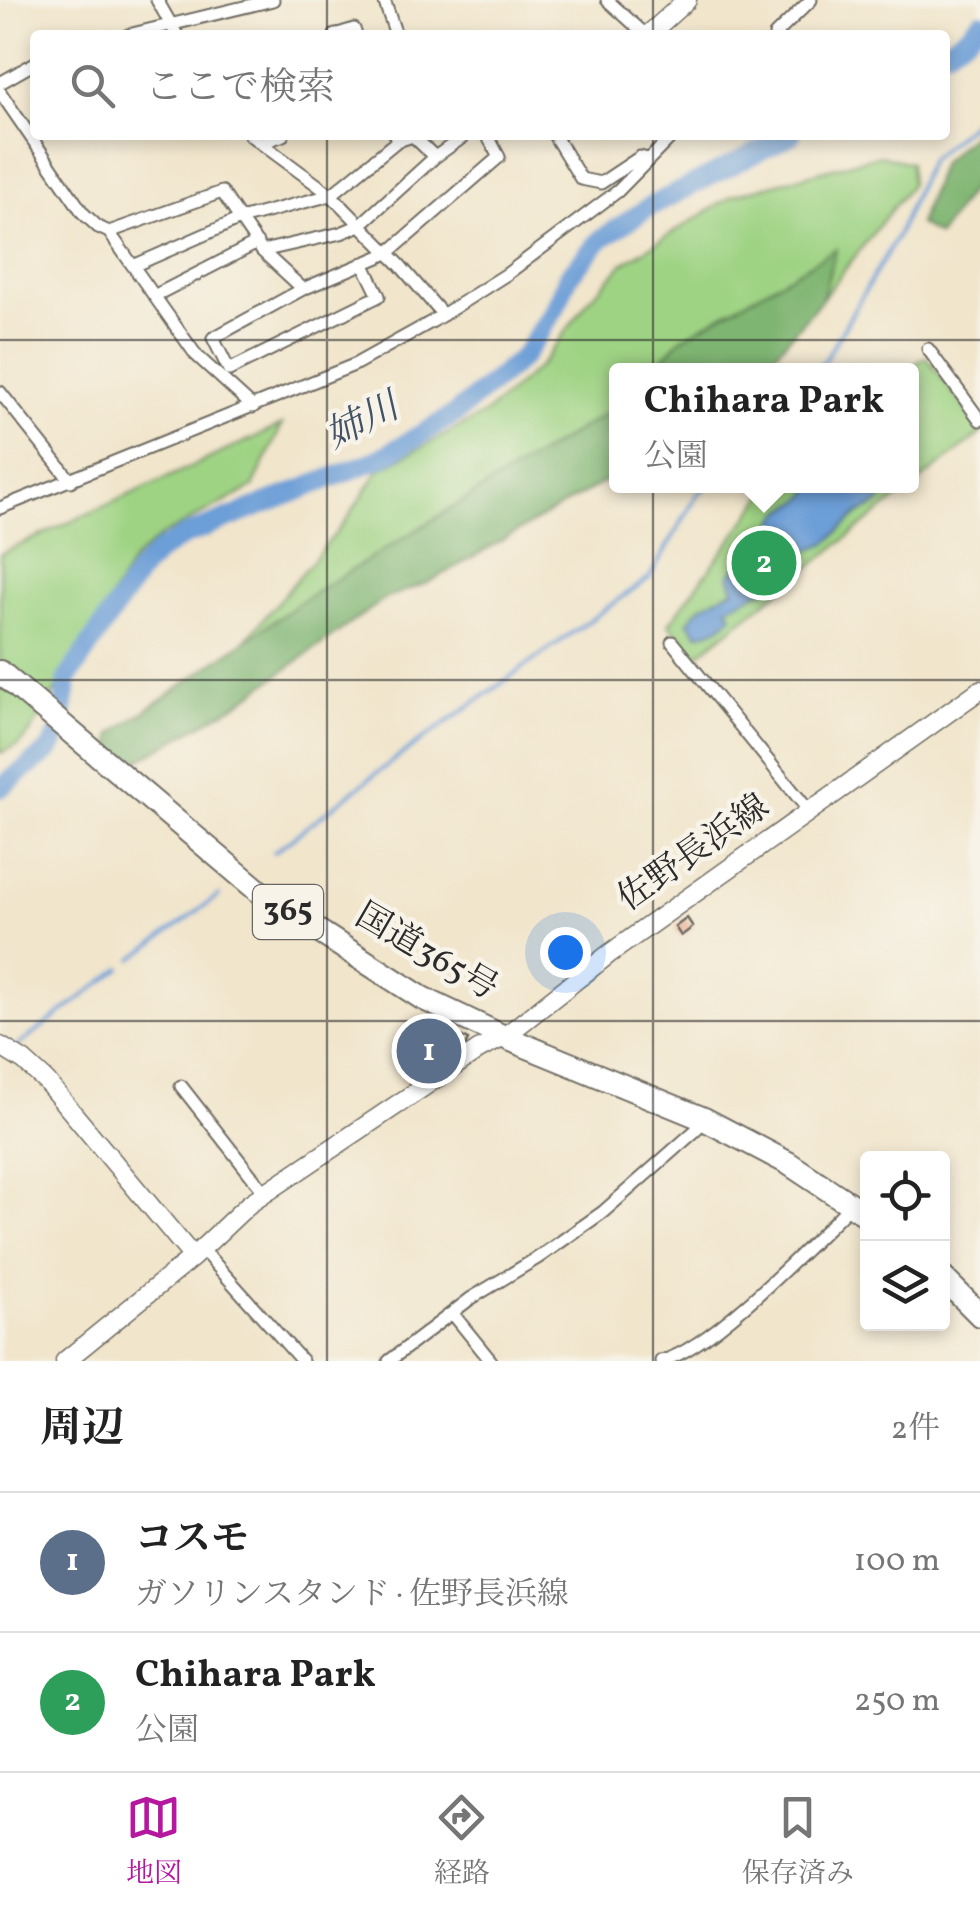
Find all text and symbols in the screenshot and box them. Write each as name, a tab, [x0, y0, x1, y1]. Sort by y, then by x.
search box	[30, 30, 950, 140]
icon: search	[65, 58, 120, 113]
text: ここで検索	[145, 63, 335, 116]
popup	[609, 363, 919, 493]
text: Chihara Park	[644, 376, 884, 429]
water label: 姉川	[317, 380, 412, 464]
text: 公園	[644, 436, 708, 480]
pin: 2	[732, 526, 796, 600]
street label: 佐野長浜線	[609, 784, 779, 924]
road number: 365	[253, 885, 323, 939]
street label: 国道365号	[346, 893, 506, 1013]
your location	[540, 927, 591, 978]
pin: 1	[396, 1014, 462, 1088]
map controls	[860, 1151, 950, 1331]
button: locate	[860, 1151, 950, 1241]
button: layers	[860, 1241, 950, 1331]
text: 周辺	[40, 1401, 124, 1460]
text: 2件	[891, 1408, 940, 1452]
text: コスモ	[135, 1514, 249, 1567]
text: 1	[66, 1540, 79, 1584]
text: 100 m	[854, 1540, 940, 1584]
text: ガソリンスタンド · 佐野長浜線	[135, 1574, 569, 1618]
text: Chihara Park	[135, 1650, 376, 1703]
text: 2	[64, 1680, 81, 1724]
text: 250 m	[854, 1680, 940, 1724]
text: 公園	[135, 1710, 199, 1754]
tab: 地図	[126, 1790, 182, 1894]
tab: 経路	[434, 1790, 490, 1894]
tab: 保存済み	[742, 1790, 854, 1894]

